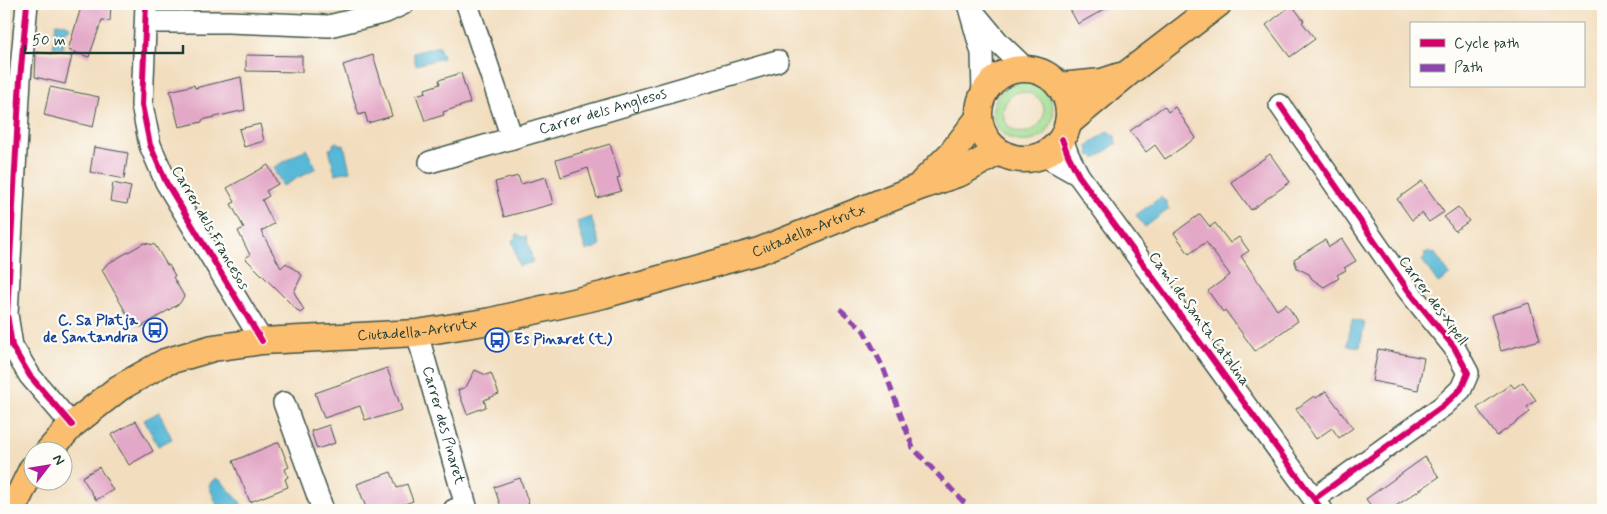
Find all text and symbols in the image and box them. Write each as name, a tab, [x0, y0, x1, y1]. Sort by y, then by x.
scale bar	[25, 22, 182, 54]
legend	[1410, 22, 1584, 88]
text: 50 m	[32, 31, 66, 51]
text: Cycle path	[1454, 34, 1519, 54]
text: Path	[1454, 58, 1483, 78]
street label: Carrer dels Anglesos	[537, 84, 669, 140]
street label: Carrer dels Francesos	[166, 163, 254, 294]
street label: Ciutadella-Artrutx	[750, 199, 869, 262]
street label: Camí de Santa Catalina	[1144, 248, 1255, 390]
street label: Carrer des Xipell	[1394, 252, 1472, 350]
place label: C. Sa Platja de Santandria	[43, 311, 139, 348]
street label: Ciutadella-Artrutx	[357, 313, 479, 346]
bus stop icon: C. Sa Platja de Santandria	[142, 317, 168, 343]
bus stop icon: Es Pinaret (t.)	[484, 327, 510, 353]
place label: Es Pinaret (t.)	[514, 330, 613, 350]
street label: Carrer des Pinaret	[417, 364, 469, 487]
north arrow	[22, 442, 72, 492]
text: N	[48, 451, 68, 468]

